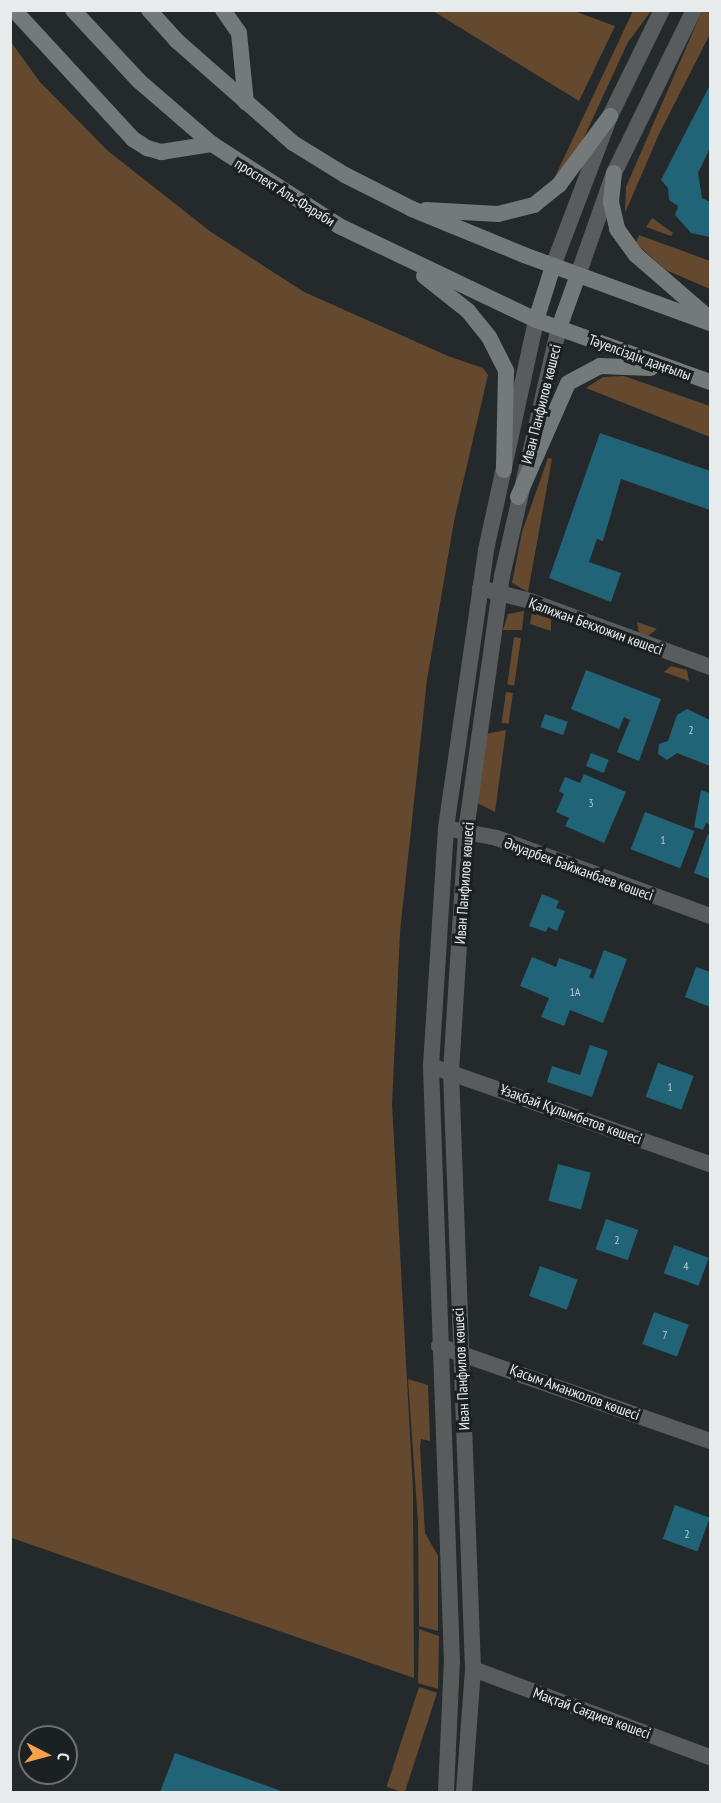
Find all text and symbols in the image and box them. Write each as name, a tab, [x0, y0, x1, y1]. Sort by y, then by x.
street label: проспект Аль-Фараби	[231, 154, 339, 230]
street label: Тәуелсіздік даңғылы	[586, 330, 694, 384]
street label: Иван Панфилов көшесі	[517, 342, 565, 466]
street label: Қалижан Бекхожин көшесі	[527, 593, 665, 659]
house number: 2	[688, 723, 694, 737]
house number: 3	[588, 796, 594, 810]
street label: Иван Панфилов көшесі	[451, 821, 477, 945]
house number: 1	[660, 833, 666, 847]
street label: Әнуарбек Байжанбаев көшесі	[502, 834, 656, 904]
house number: 1А	[569, 985, 581, 999]
street label: Ұзақбай Құлымбетов көшесі	[497, 1080, 645, 1148]
house number: 1	[667, 1080, 673, 1094]
house number: 2	[614, 1233, 620, 1247]
house number: 4	[683, 1259, 689, 1273]
street label: Иван Панфилов көшесі	[449, 1307, 473, 1431]
house number: 7	[662, 1328, 668, 1342]
street label: Қасым Аманжолов көшесі	[507, 1360, 643, 1424]
house number: 2	[684, 1527, 690, 1541]
street label: Мақтай Сағдиев көшесі	[531, 1683, 653, 1743]
north arrow	[18, 1725, 78, 1785]
text: С	[54, 1752, 74, 1761]

